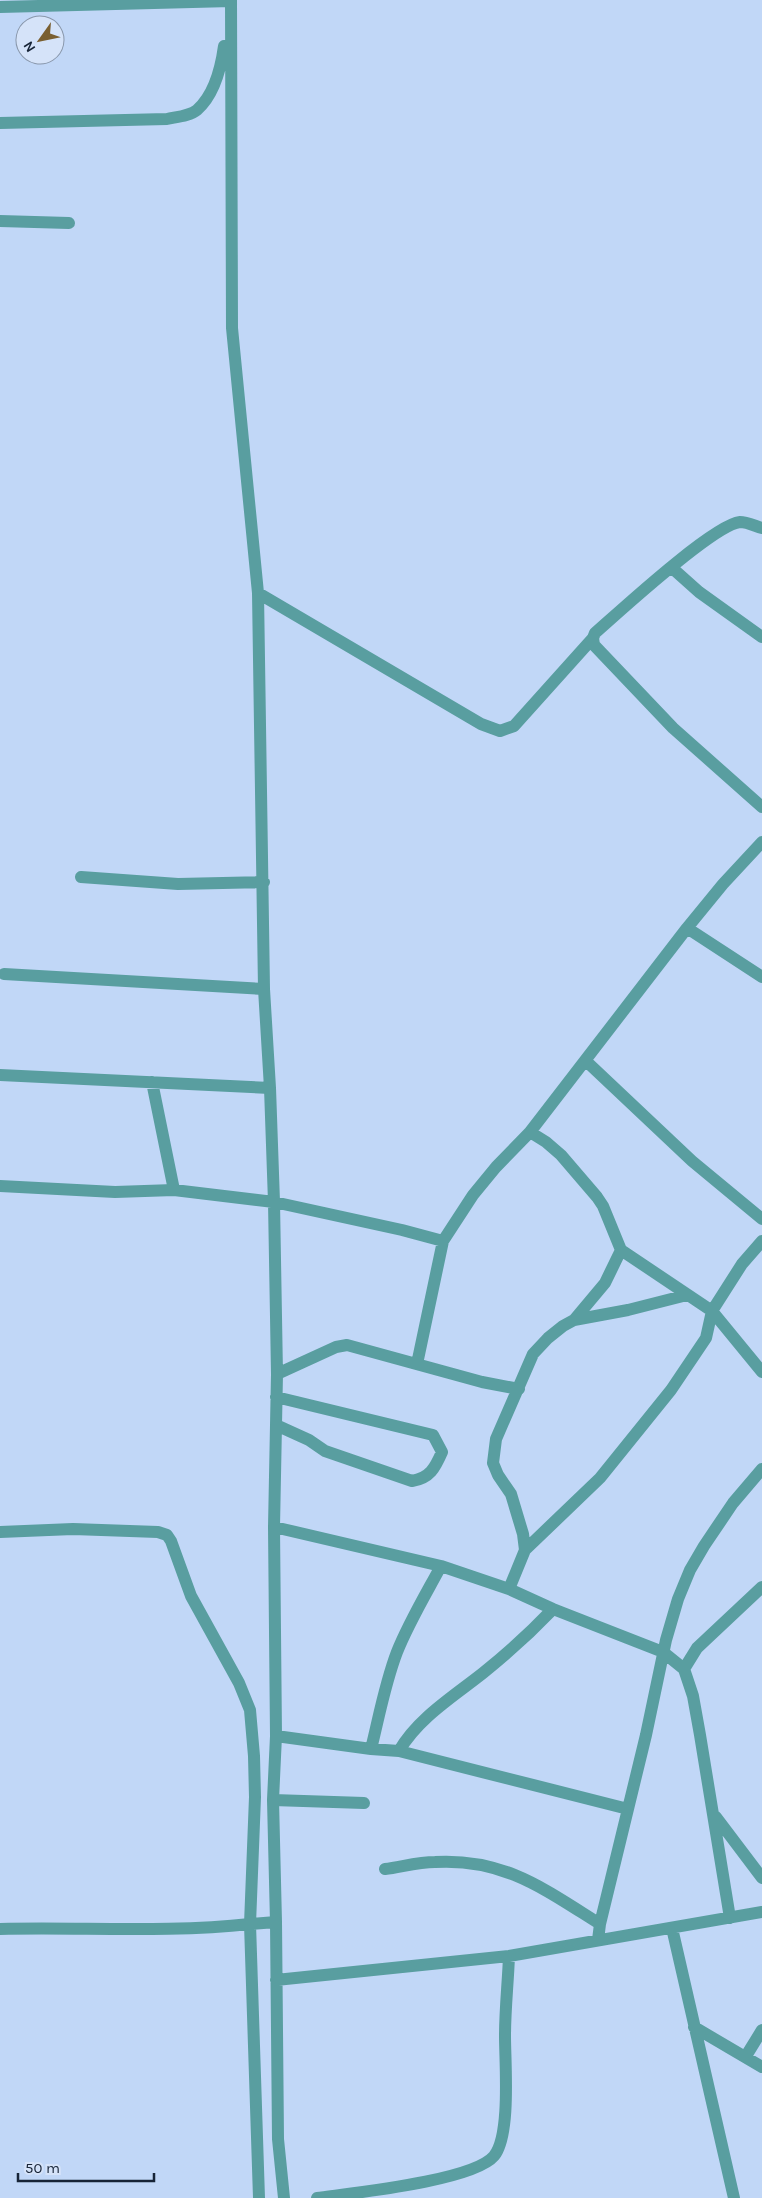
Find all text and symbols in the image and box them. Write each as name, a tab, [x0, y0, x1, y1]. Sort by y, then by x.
north arrow	[15, 15, 65, 65]
text: N	[20, 38, 39, 56]
scale bar	[18, 2150, 154, 2182]
text: 50 m	[25, 2159, 60, 2177]

